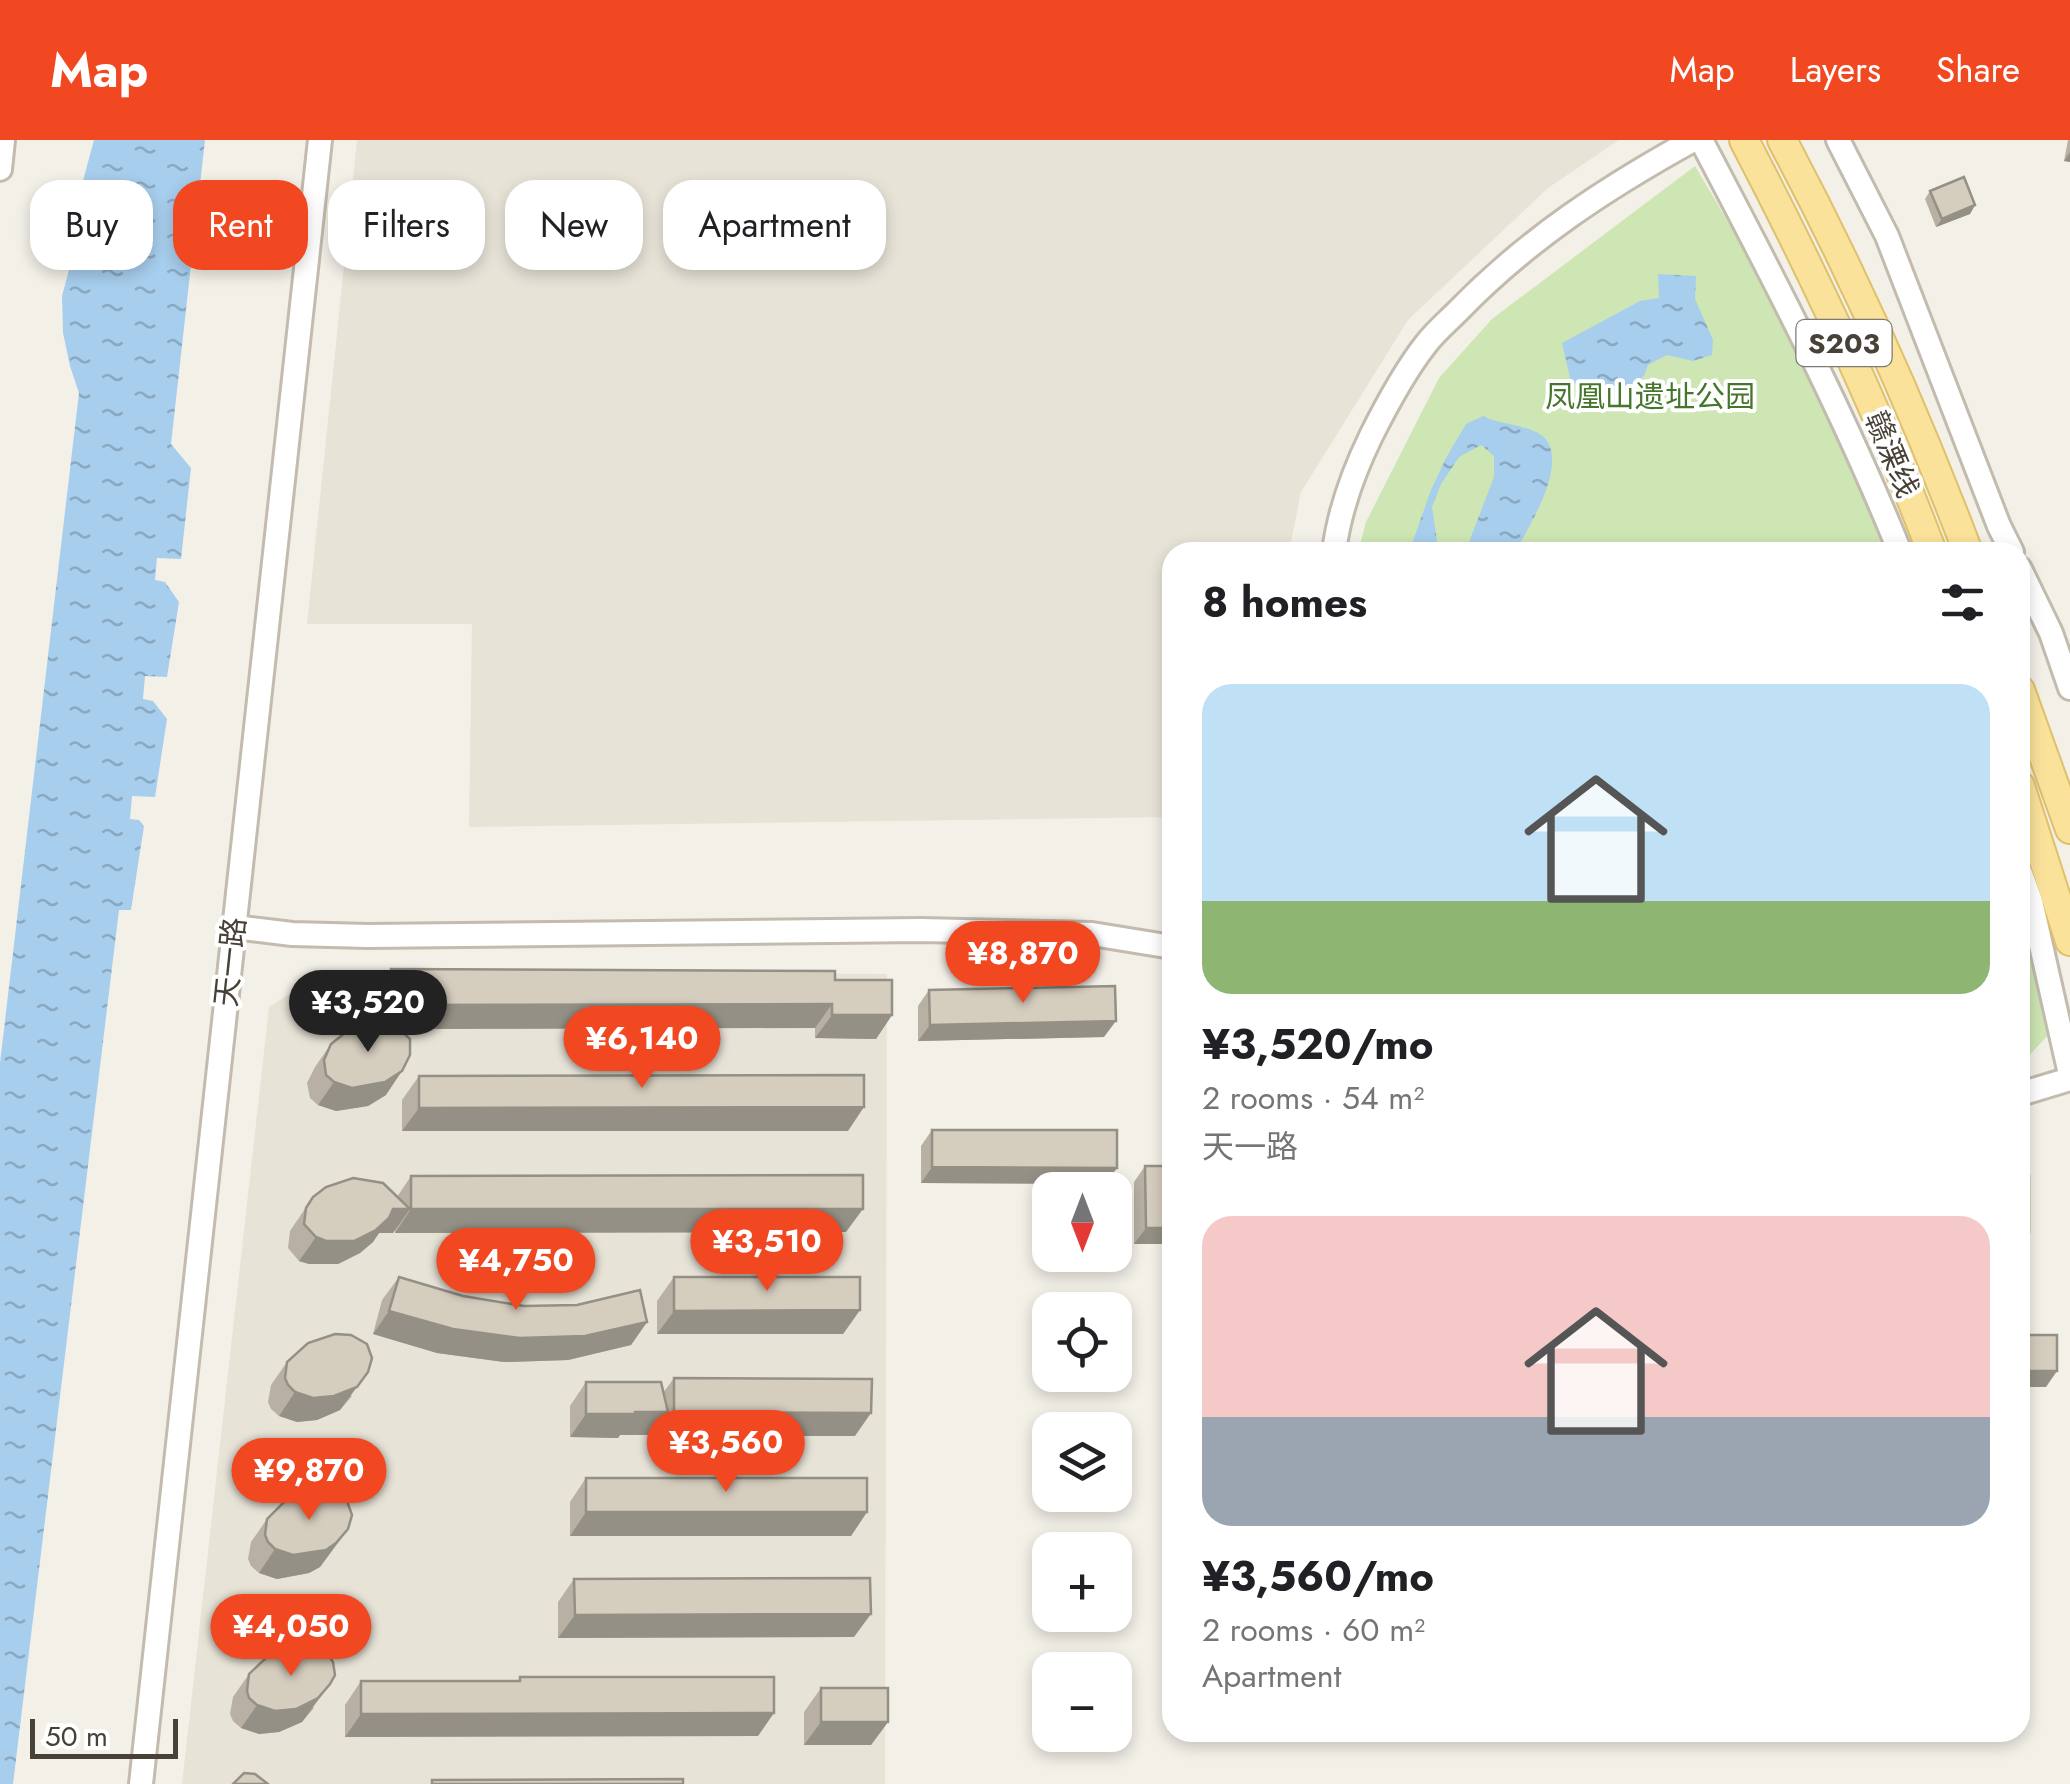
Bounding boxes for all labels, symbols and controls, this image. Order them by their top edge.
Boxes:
text: Map [50,36,148,105]
text: Map [1670,45,1735,95]
text: Layers [1790,45,1881,95]
text: Share [1936,45,2020,95]
chip: Buy [30,180,153,270]
chip: Rent [173,180,308,270]
chip: Filters [328,180,485,270]
chip: New [505,180,643,270]
chip: Apartment [663,180,886,270]
road number: S203 [1796,320,1892,366]
park label: 凤凰山遗址公园 [1545,375,1755,418]
street label: 赣溧线 [1855,404,1929,504]
text: 8 homes [1202,572,1367,633]
icon: filters [1935,575,1990,630]
icon: home [1506,749,1686,929]
street label: 天一路 [204,915,256,1009]
pin: ¥8,870 [942,921,1104,1006]
text: ¥8,870 [967,930,1079,976]
pin: ¥3,520 [287,970,449,1055]
text: ¥3,520 [311,979,425,1025]
pin: ¥6,140 [561,1006,723,1091]
text: ¥3,520/mo [1202,1014,1433,1075]
text: ¥6,140 [586,1015,699,1061]
text: 2 rooms · 54 m² [1202,1075,1424,1121]
text: 天一路 [1202,1124,1298,1170]
north arrow [1032,1172,1132,1272]
map controls [1032,1172,1132,1752]
pin: ¥3,510 [686,1209,848,1294]
text: ¥3,510 [712,1218,822,1264]
pin: ¥4,750 [435,1228,597,1313]
text: ¥4,750 [458,1237,574,1283]
icon: home [1506,1281,1686,1461]
button: locate [1032,1292,1132,1392]
pin: ¥3,560 [645,1410,807,1495]
button: layers [1032,1412,1132,1512]
text: ¥3,560 [669,1419,783,1465]
pin: ¥9,870 [228,1438,390,1523]
text: ¥9,870 [253,1447,365,1493]
button: + [1032,1532,1132,1632]
text: ¥3,560/mo [1202,1546,1434,1607]
pin: ¥4,050 [210,1594,372,1679]
text: ¥4,050 [232,1603,350,1649]
text: 2 rooms · 60 m² [1202,1607,1425,1653]
button: − [1032,1652,1132,1752]
text: Apartment [1202,1653,1341,1699]
scale bar [30,1714,178,1758]
text: 50 m [45,1716,108,1757]

